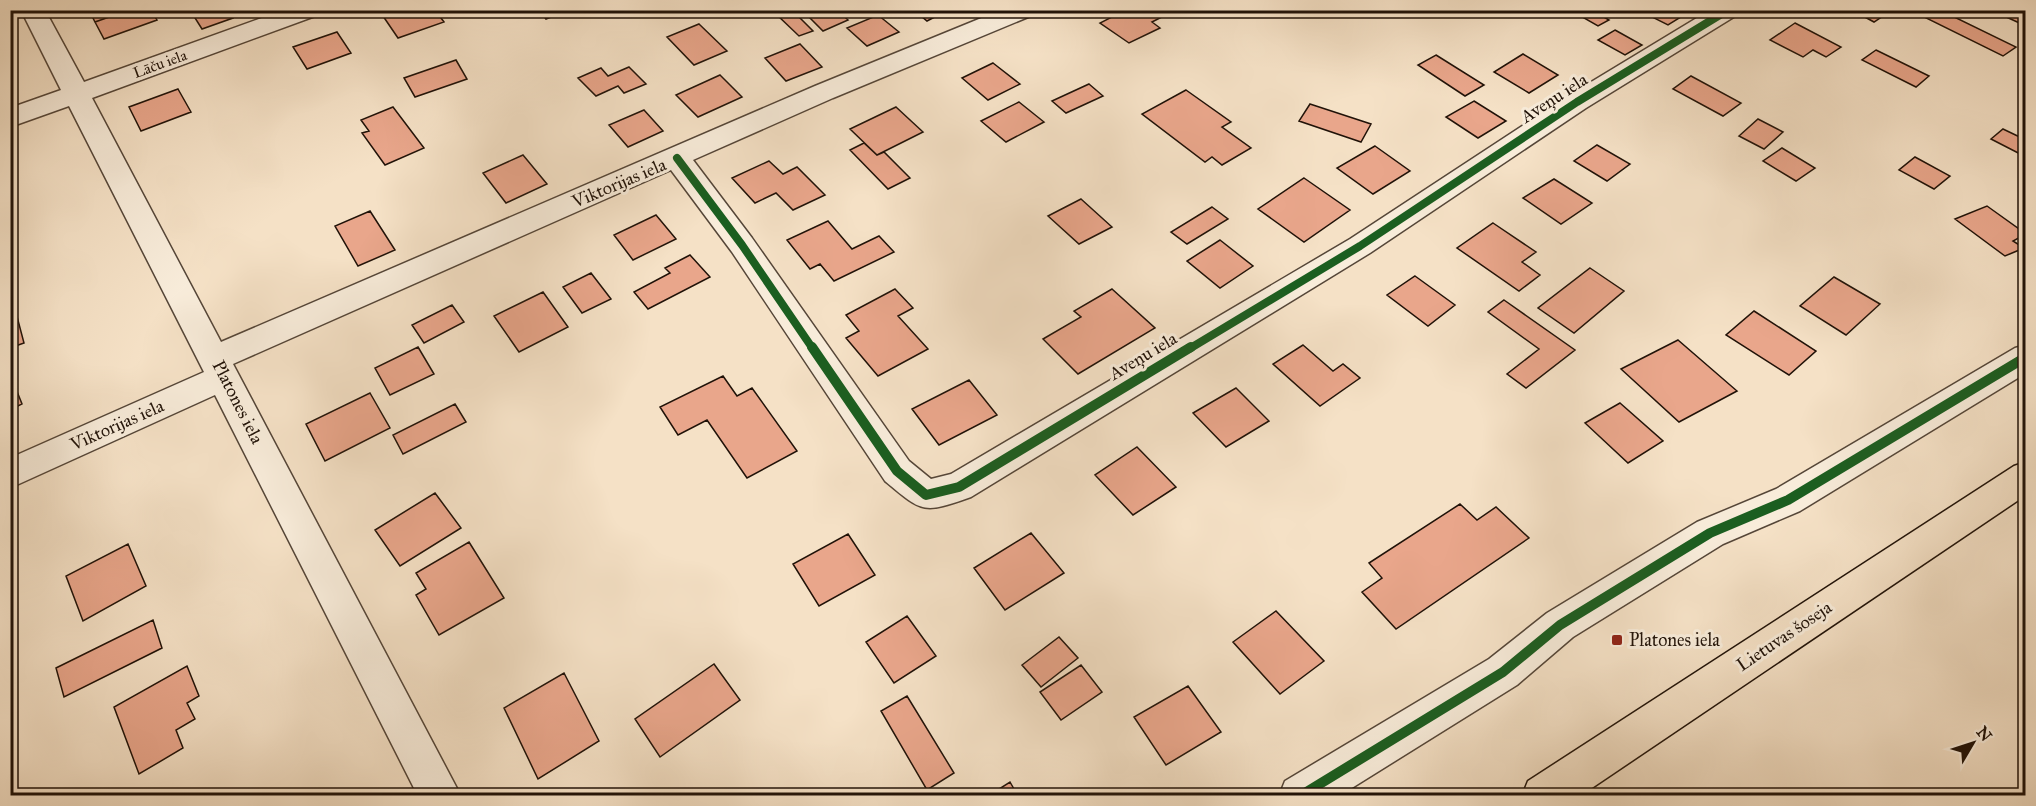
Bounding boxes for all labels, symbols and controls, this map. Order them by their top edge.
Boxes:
street label: Lāču iela [131,46,190,82]
street label: Aveņu iela [1516,68,1592,128]
street label: Viktorijas iela [568,153,670,213]
street label: Aveņu iela [1104,327,1181,385]
street label: Platones iela [208,357,269,448]
street label: Viktorijas iela [66,394,168,456]
street label: Lietuvas šoseja [1732,596,1836,676]
place label: Platones iela [1629,629,1720,651]
marker: Platones iela [1610,633,1624,647]
north arrow [1943,713,2003,773]
text: N [1973,723,1996,745]

